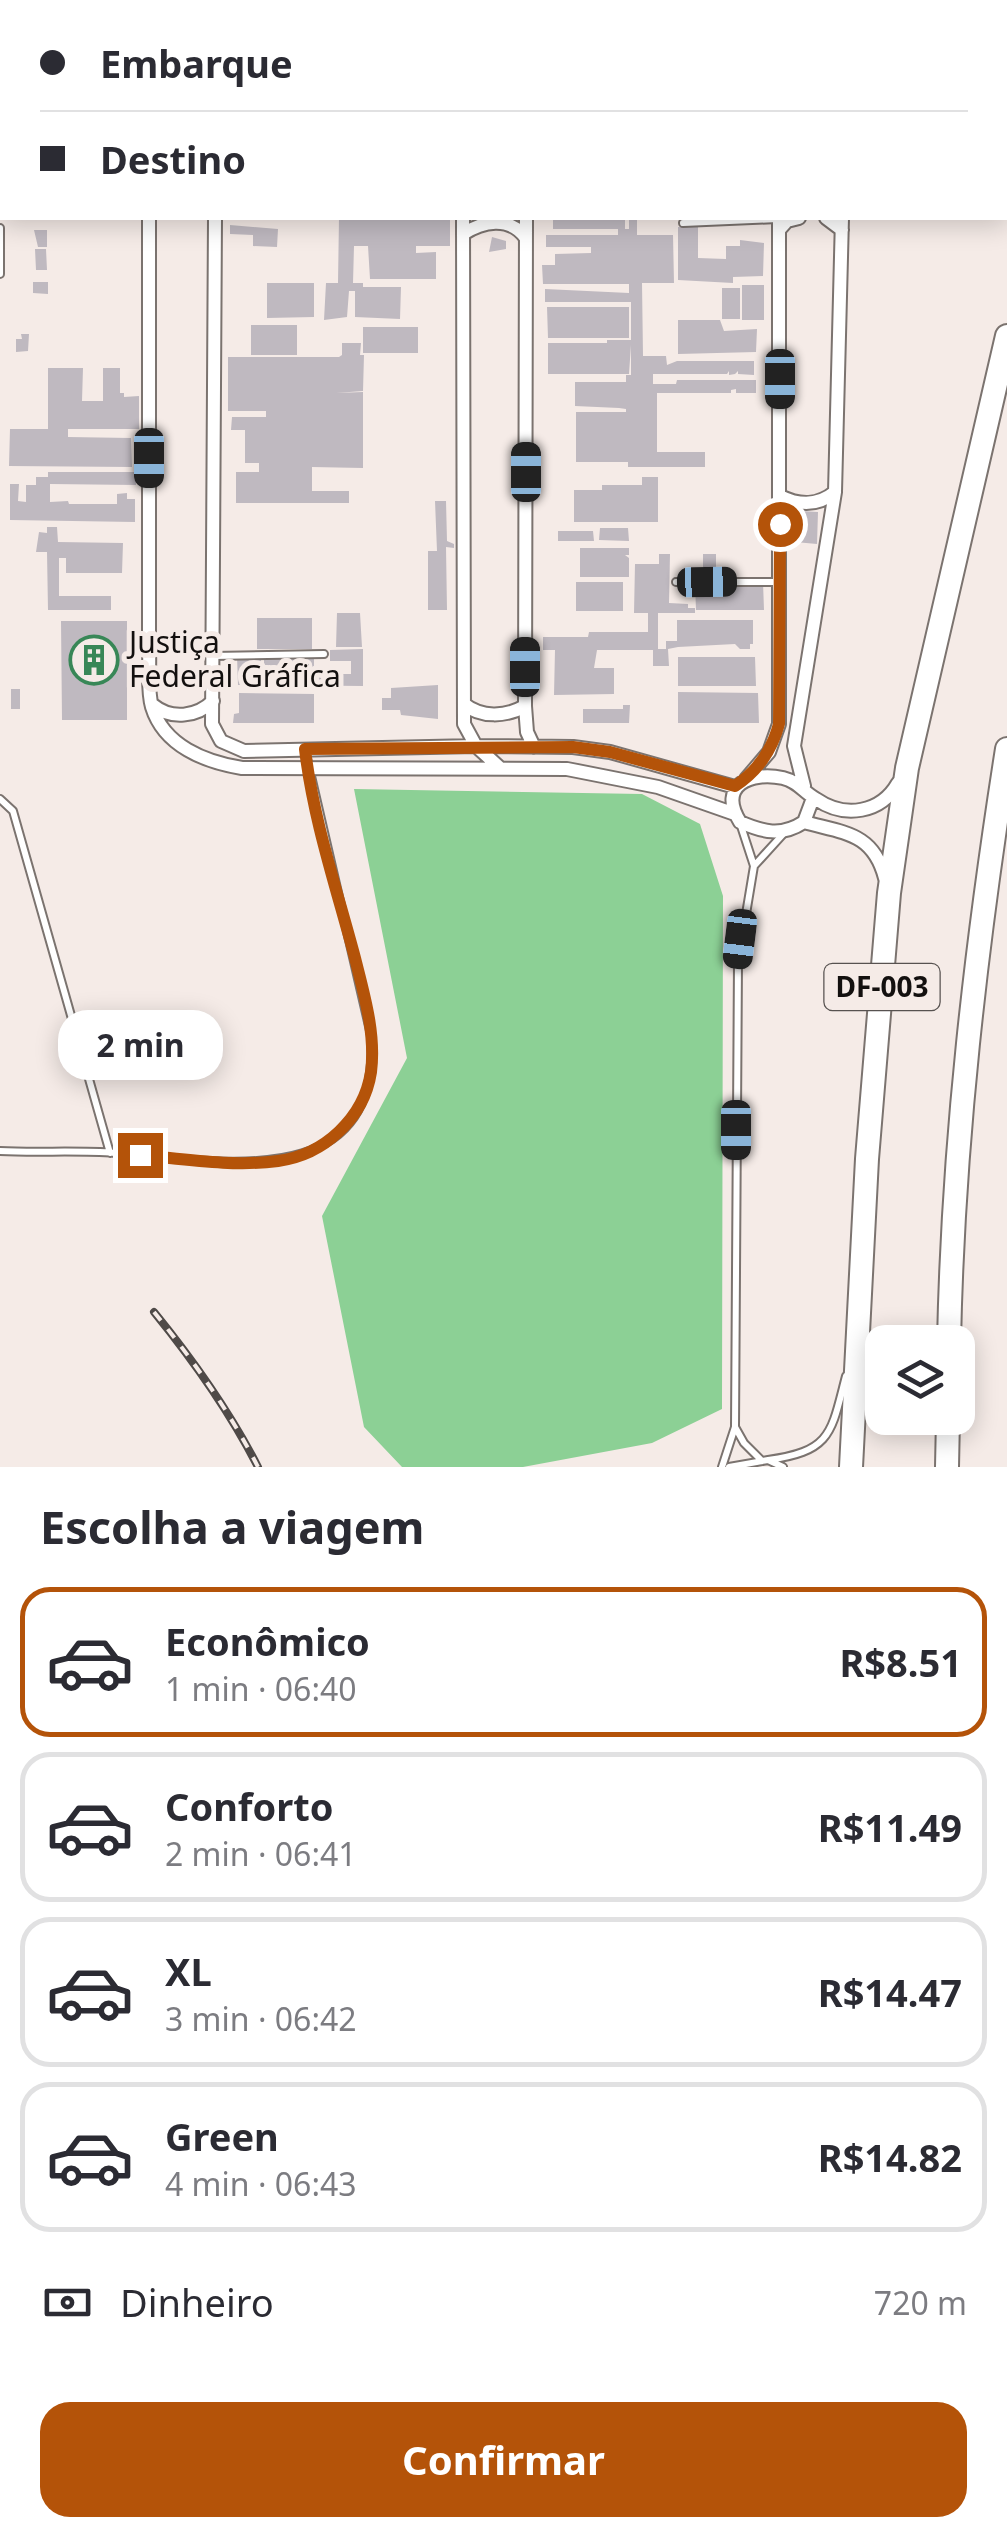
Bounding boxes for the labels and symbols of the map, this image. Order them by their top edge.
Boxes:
car [765,349,795,409]
car [134,428,164,488]
car [511,442,541,502]
route start [758,502,803,547]
car [677,566,737,598]
place label: Justiça Federal Gráfica [126,621,341,696]
building icon: Justiça Federal Gráfica [68,634,120,686]
car [510,637,540,697]
car [721,907,759,971]
road number: DF-003 [824,964,940,1010]
callout: 2 min [58,1010,222,1080]
car [721,1100,751,1160]
route end [118,1133,163,1178]

